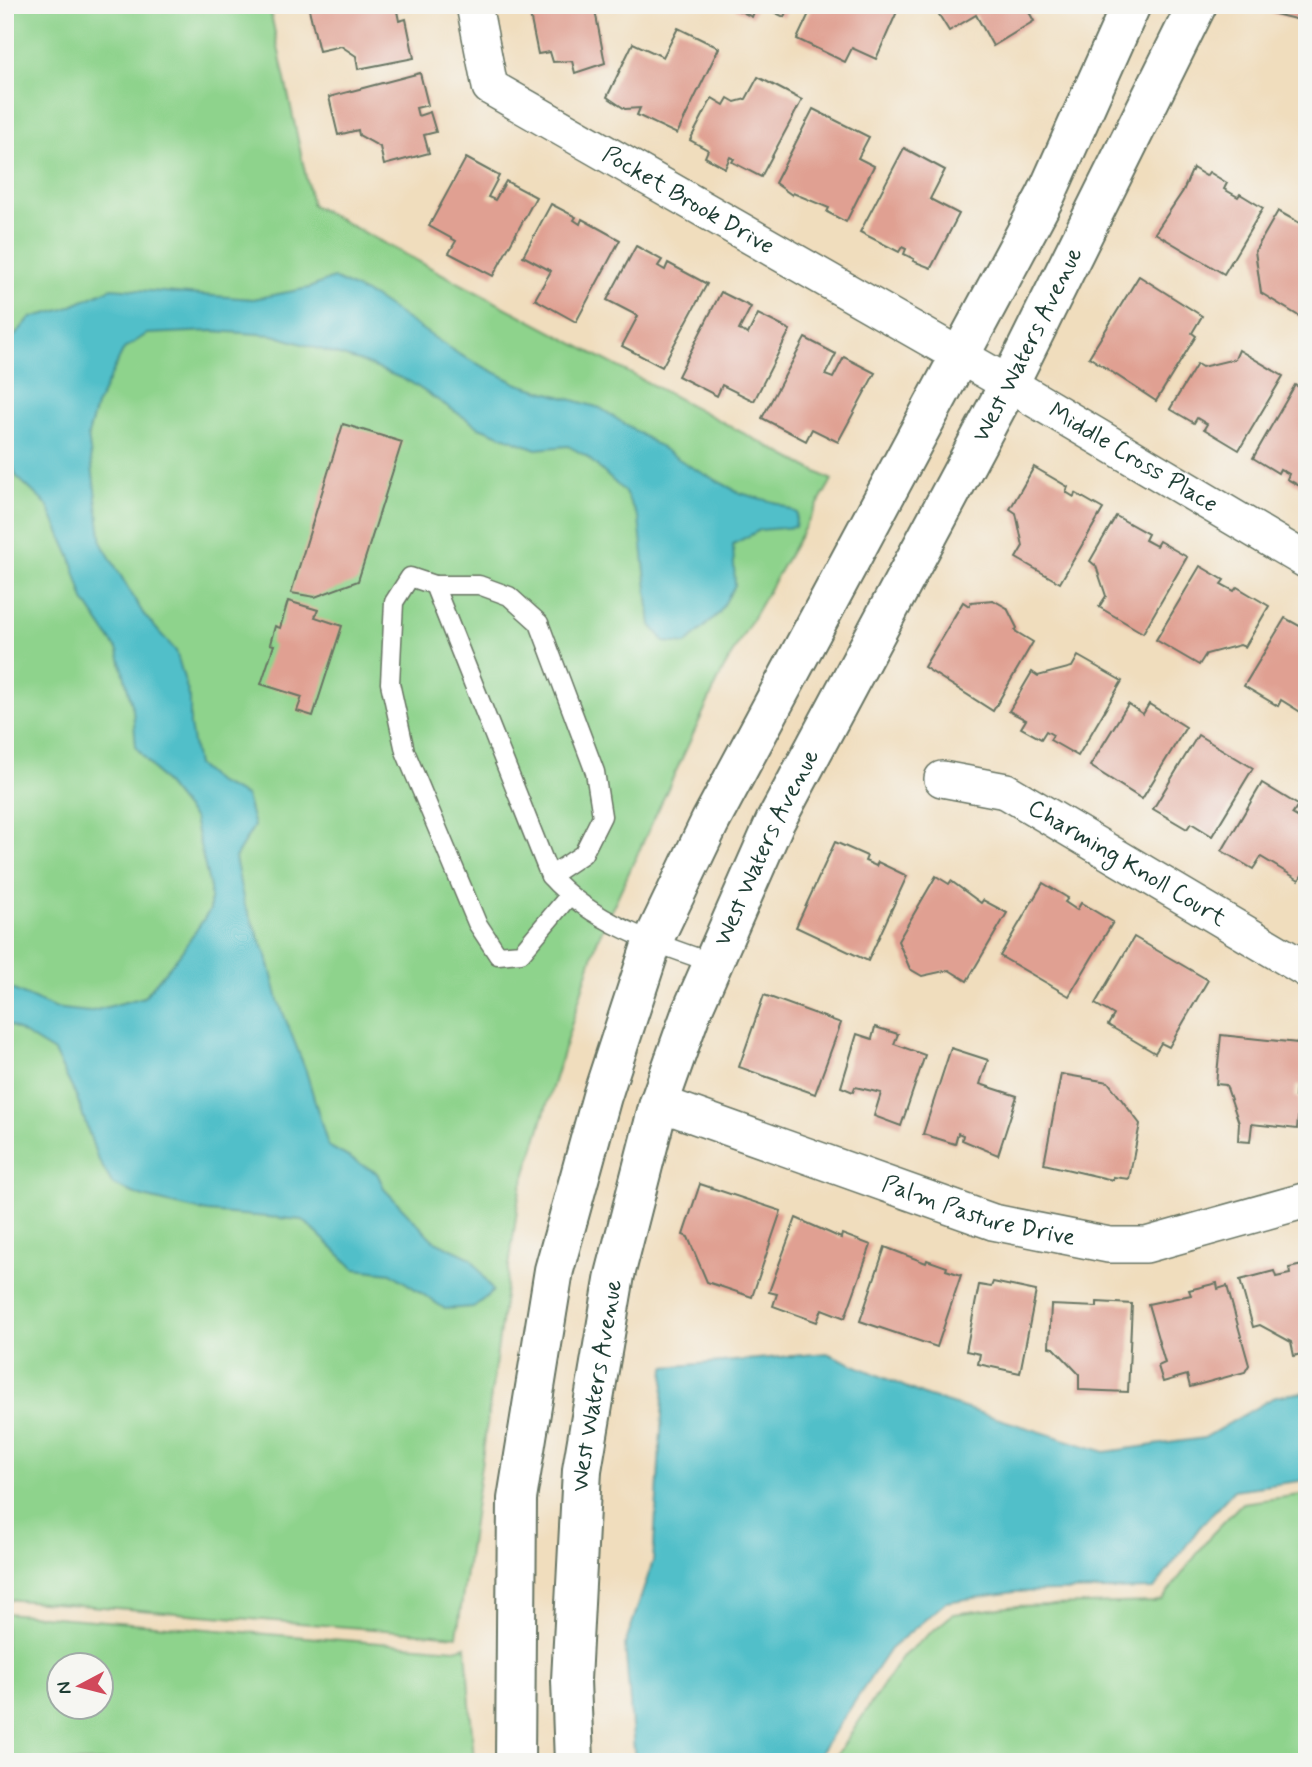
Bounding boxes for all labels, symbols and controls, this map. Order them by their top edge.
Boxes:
street label: Pocket Brook Drive [597,139,780,262]
street label: West Waters Avenue [965,242,1090,447]
street label: Middle Cross Place [1043,395,1224,520]
street label: West Waters Avenue [707,744,827,951]
street label: Charming Knoll Court [1022,792,1232,934]
street label: Palm Pasture Drive [878,1168,1078,1254]
street label: West Waters Avenue [565,1277,629,1492]
north arrow [46,1652,116,1722]
text: N [51,1680,78,1696]

